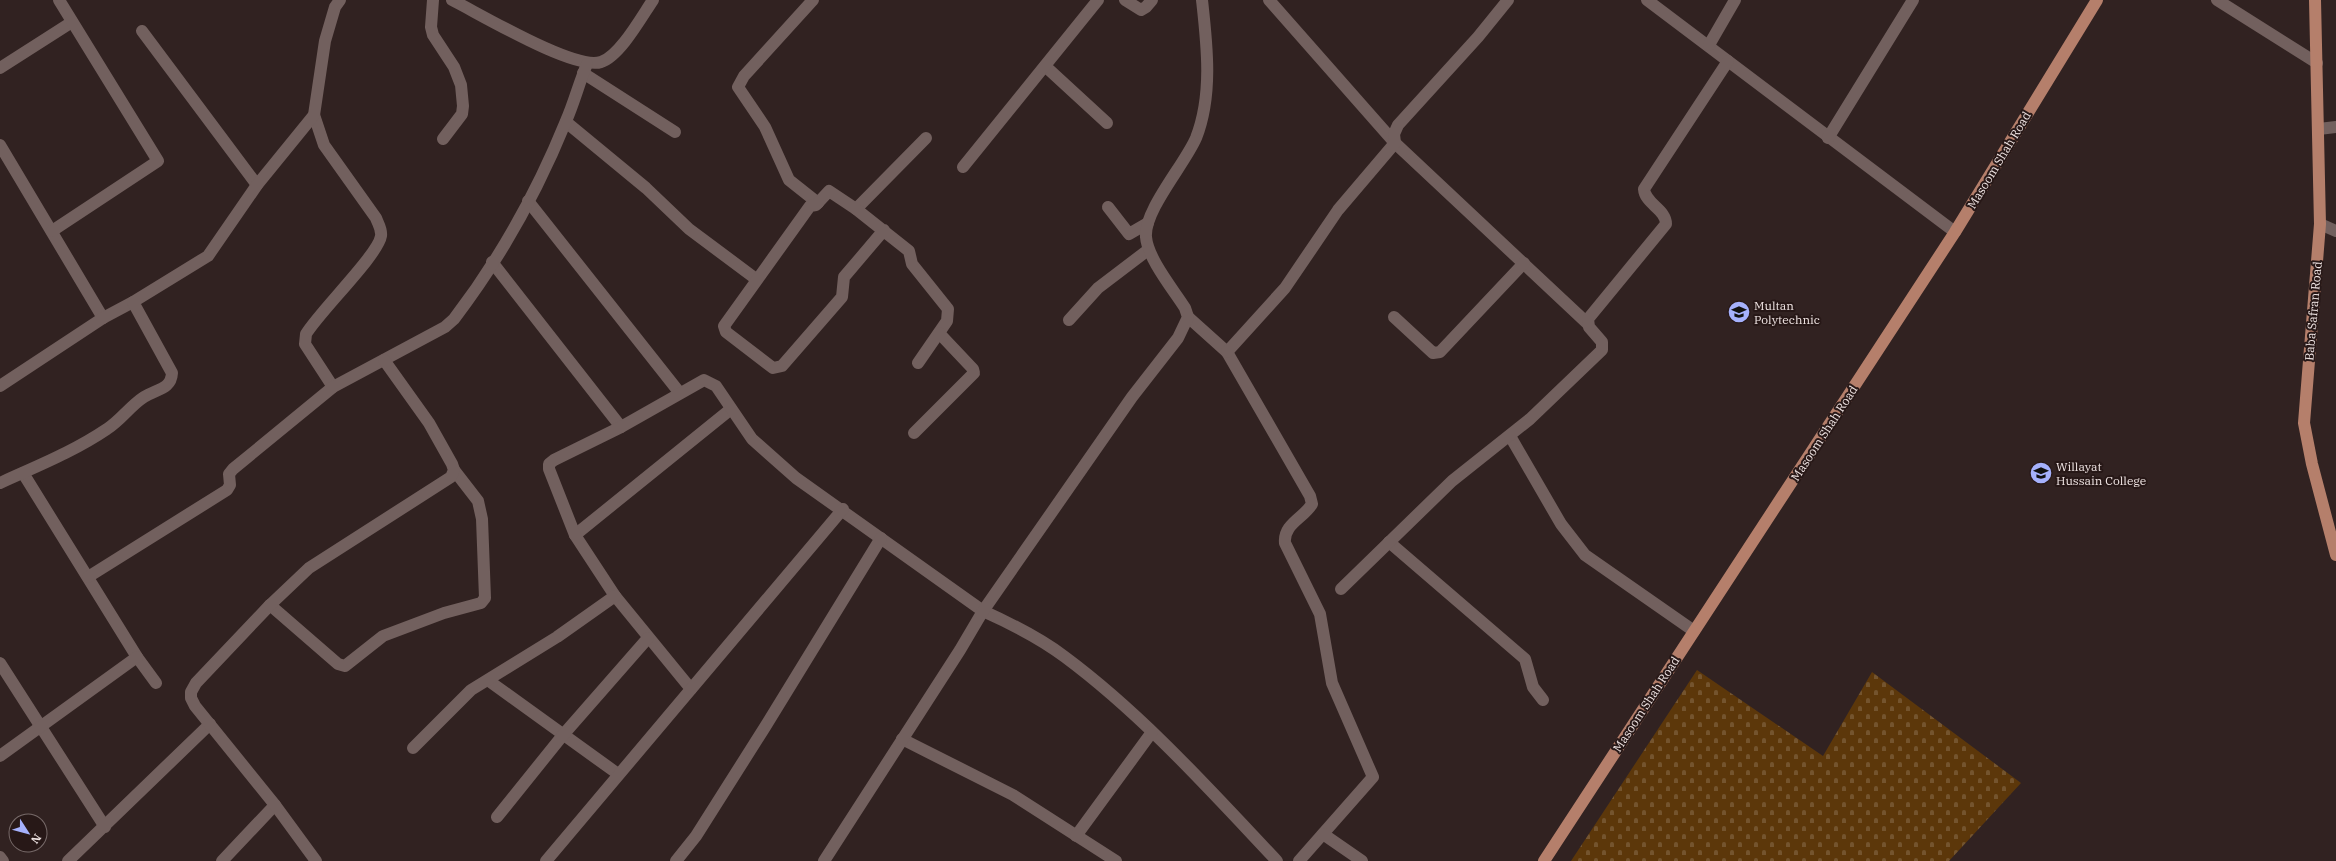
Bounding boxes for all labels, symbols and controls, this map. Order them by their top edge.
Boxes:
street label: Masoom Shah Road [1964,109,2034,211]
street label: Baba Safran Road [2301,261,2325,361]
place label: Multan Polytechnic [1754,298,1820,327]
school or university icon: Multan Polytechnic [1726,299,1752,325]
street label: Masoom Shah Road [1788,382,1860,484]
place label: Willayat Hussain College [2056,459,2146,488]
school or university icon: Willayat Hussain College [2028,460,2054,486]
street label: Masoom Shah Road [1610,653,1682,755]
north arrow [8,813,48,853]
text: N [28,831,44,847]

